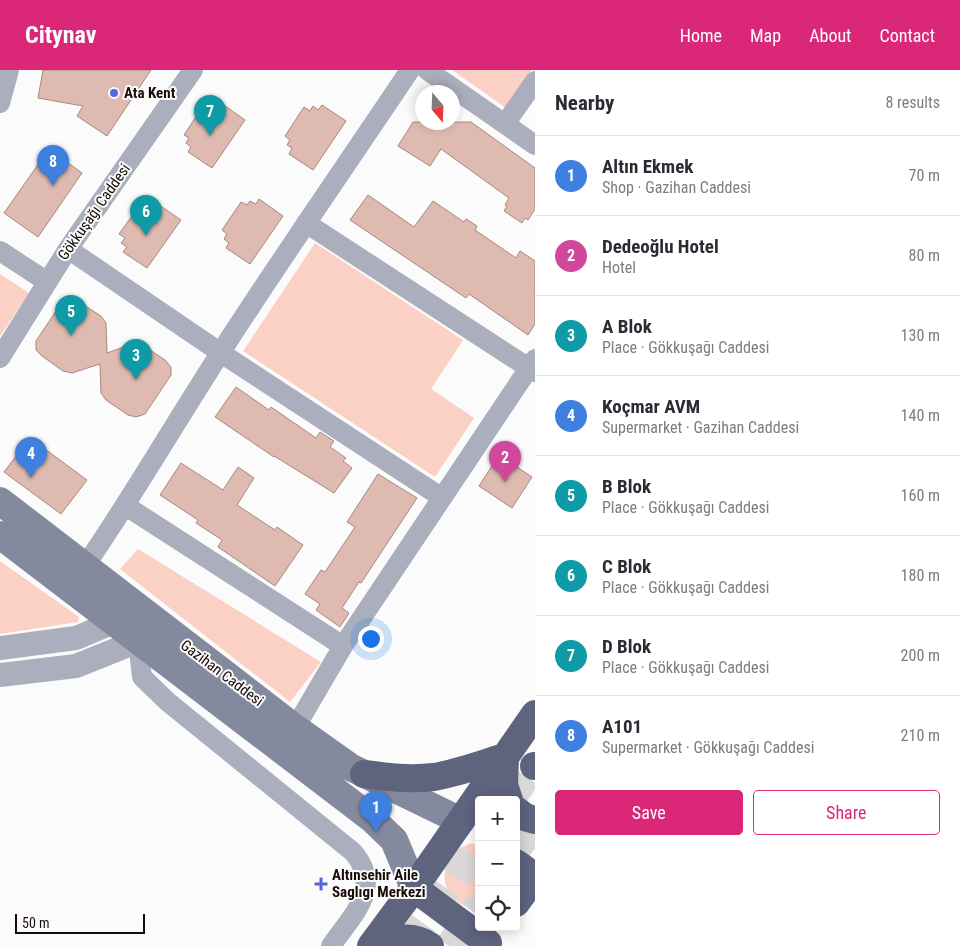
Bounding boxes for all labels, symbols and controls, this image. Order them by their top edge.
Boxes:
text: Citynav [25,21,96,49]
text: Home [680,25,722,46]
text: Map [750,25,781,46]
text: About [809,25,851,46]
text: Contact [879,25,935,46]
place label: Ata Kent [124,84,176,102]
north arrow [415,85,460,130]
marker: Ata Kent [108,87,120,99]
text: Nearby [555,91,614,115]
text: 8 results [885,93,940,112]
pin: 7 [194,95,226,136]
pin: 8 [37,145,69,186]
text: Altın Ekmek [602,155,693,178]
street label: Gökkuşağı Caddesi [54,160,134,264]
text: 1 [567,166,575,185]
text: 70 m [908,166,940,185]
text: Shop · Gazihan Caddesi [602,178,751,197]
pin: 6 [130,195,162,236]
text: Dedeoğlu Hotel [602,235,719,258]
text: 2 [567,246,575,265]
text: 80 m [908,246,940,265]
text: Hotel [602,258,636,277]
pin: 5 [55,295,87,336]
text: A Blok [602,315,652,338]
text: 3 [567,326,575,345]
text: 130 m [901,326,940,345]
text: Place · Gökkuşağı Caddesi [602,338,769,357]
pin: 3 [120,339,152,380]
text: Koçmar AVM [602,395,700,418]
text: 4 [567,406,575,425]
text: 140 m [901,406,940,425]
text: Supermarket · Gazihan Caddesi [602,418,799,437]
pin: 4 [15,437,47,478]
pin: 2 [489,441,521,482]
text: B Blok [602,475,651,498]
text: 5 [567,486,575,505]
text: 160 m [901,486,940,505]
text: Place · Gökkuşağı Caddesi [602,498,769,517]
text: C Blok [602,555,651,578]
text: 6 [567,566,575,585]
text: 180 m [901,566,940,585]
text: Place · Gökkuşağı Caddesi [602,578,769,597]
your location [358,626,384,652]
text: D Blok [602,635,651,658]
street label: Gazihan Caddesi [177,636,267,710]
text: 7 [567,646,575,665]
text: 200 m [901,646,940,665]
text: Place · Gökkuşağı Caddesi [602,658,769,677]
text: A101 [602,715,642,738]
text: 8 [567,726,575,745]
text: 210 m [901,726,940,745]
text: Supermarket · Gökkuşağı Caddesi [602,738,814,757]
button: Save [555,790,743,835]
button: Share [753,790,940,835]
pin: 1 [360,791,392,832]
map controls [475,796,520,931]
button: + [475,796,520,841]
button: − [475,841,520,886]
place label: Altınsehir Aile Saglıgı Merkezi [332,866,426,901]
marker: Altınsehir Aile Saglıgı Merkezi [314,877,328,891]
button: locate [475,886,520,931]
scale bar [15,911,145,934]
text: 50 m [22,915,50,931]

